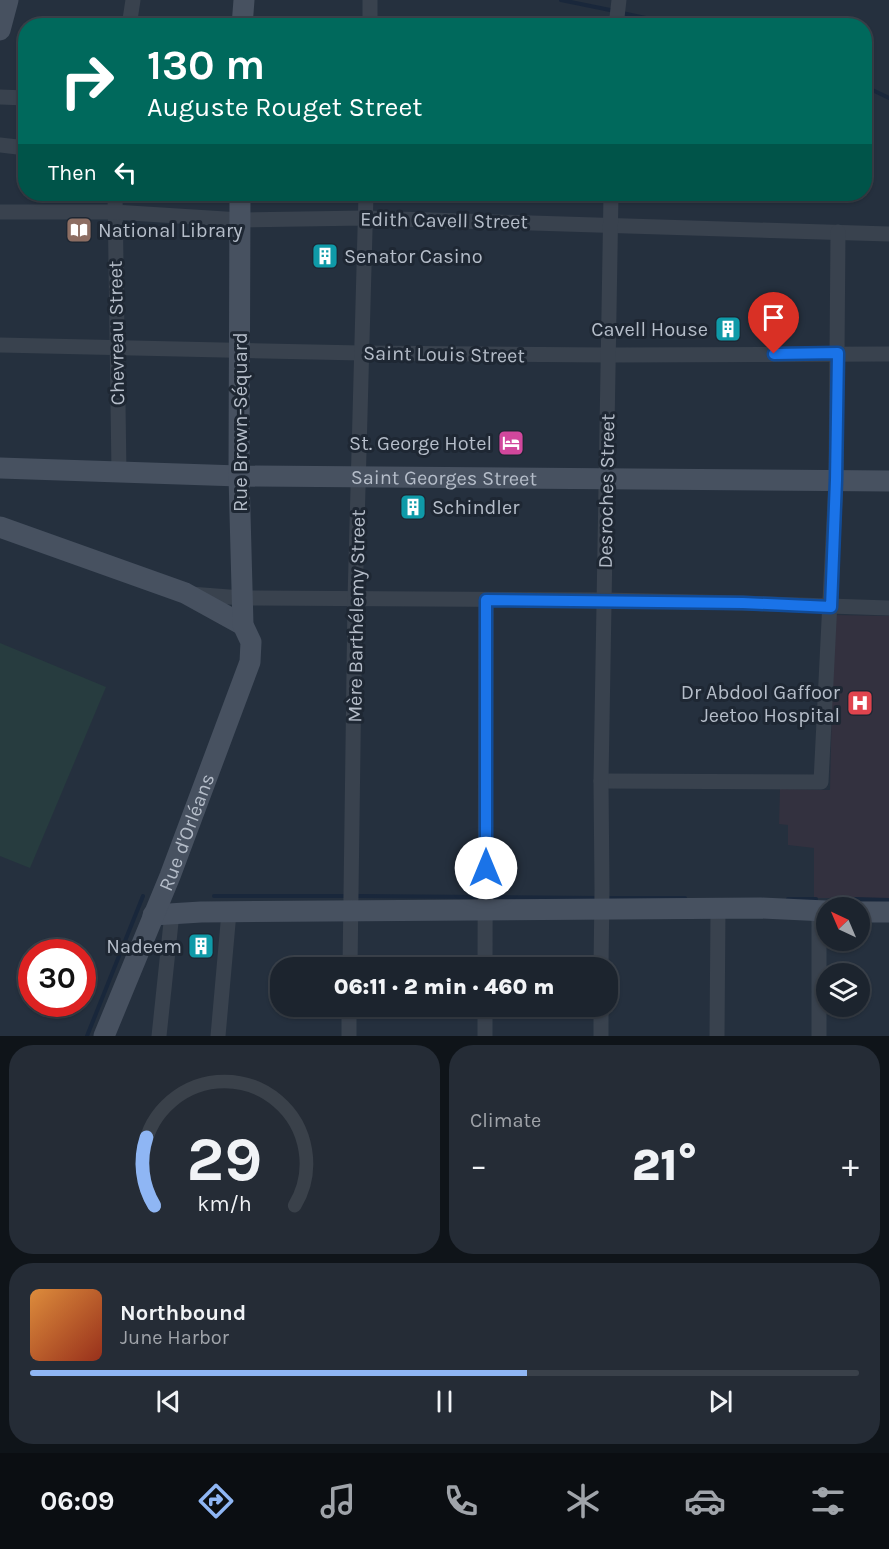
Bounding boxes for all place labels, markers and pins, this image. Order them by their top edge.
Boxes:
library icon: National Library [64,215,94,245]
place label: National Library [98,219,242,242]
building icon: Senator Casino [310,241,340,271]
place label: Senator Casino [344,245,483,268]
pin [748,292,799,354]
building icon: Cavell House [713,314,743,344]
place label: Cavell House [591,318,708,341]
hotel icon: St. George Hotel [496,428,526,458]
place label: St. George Hotel [349,432,492,455]
building icon: Schindler [398,492,428,522]
place label: Schindler [432,496,520,519]
place label: Dr Abdool Gaffoor Jeetoo Hospital [681,681,841,727]
hospital icon: Dr Abdool Gaffoor Jeetoo Hospital [845,688,875,718]
building icon: Nadeem [186,931,216,961]
place label: Nadeem [106,935,182,958]

